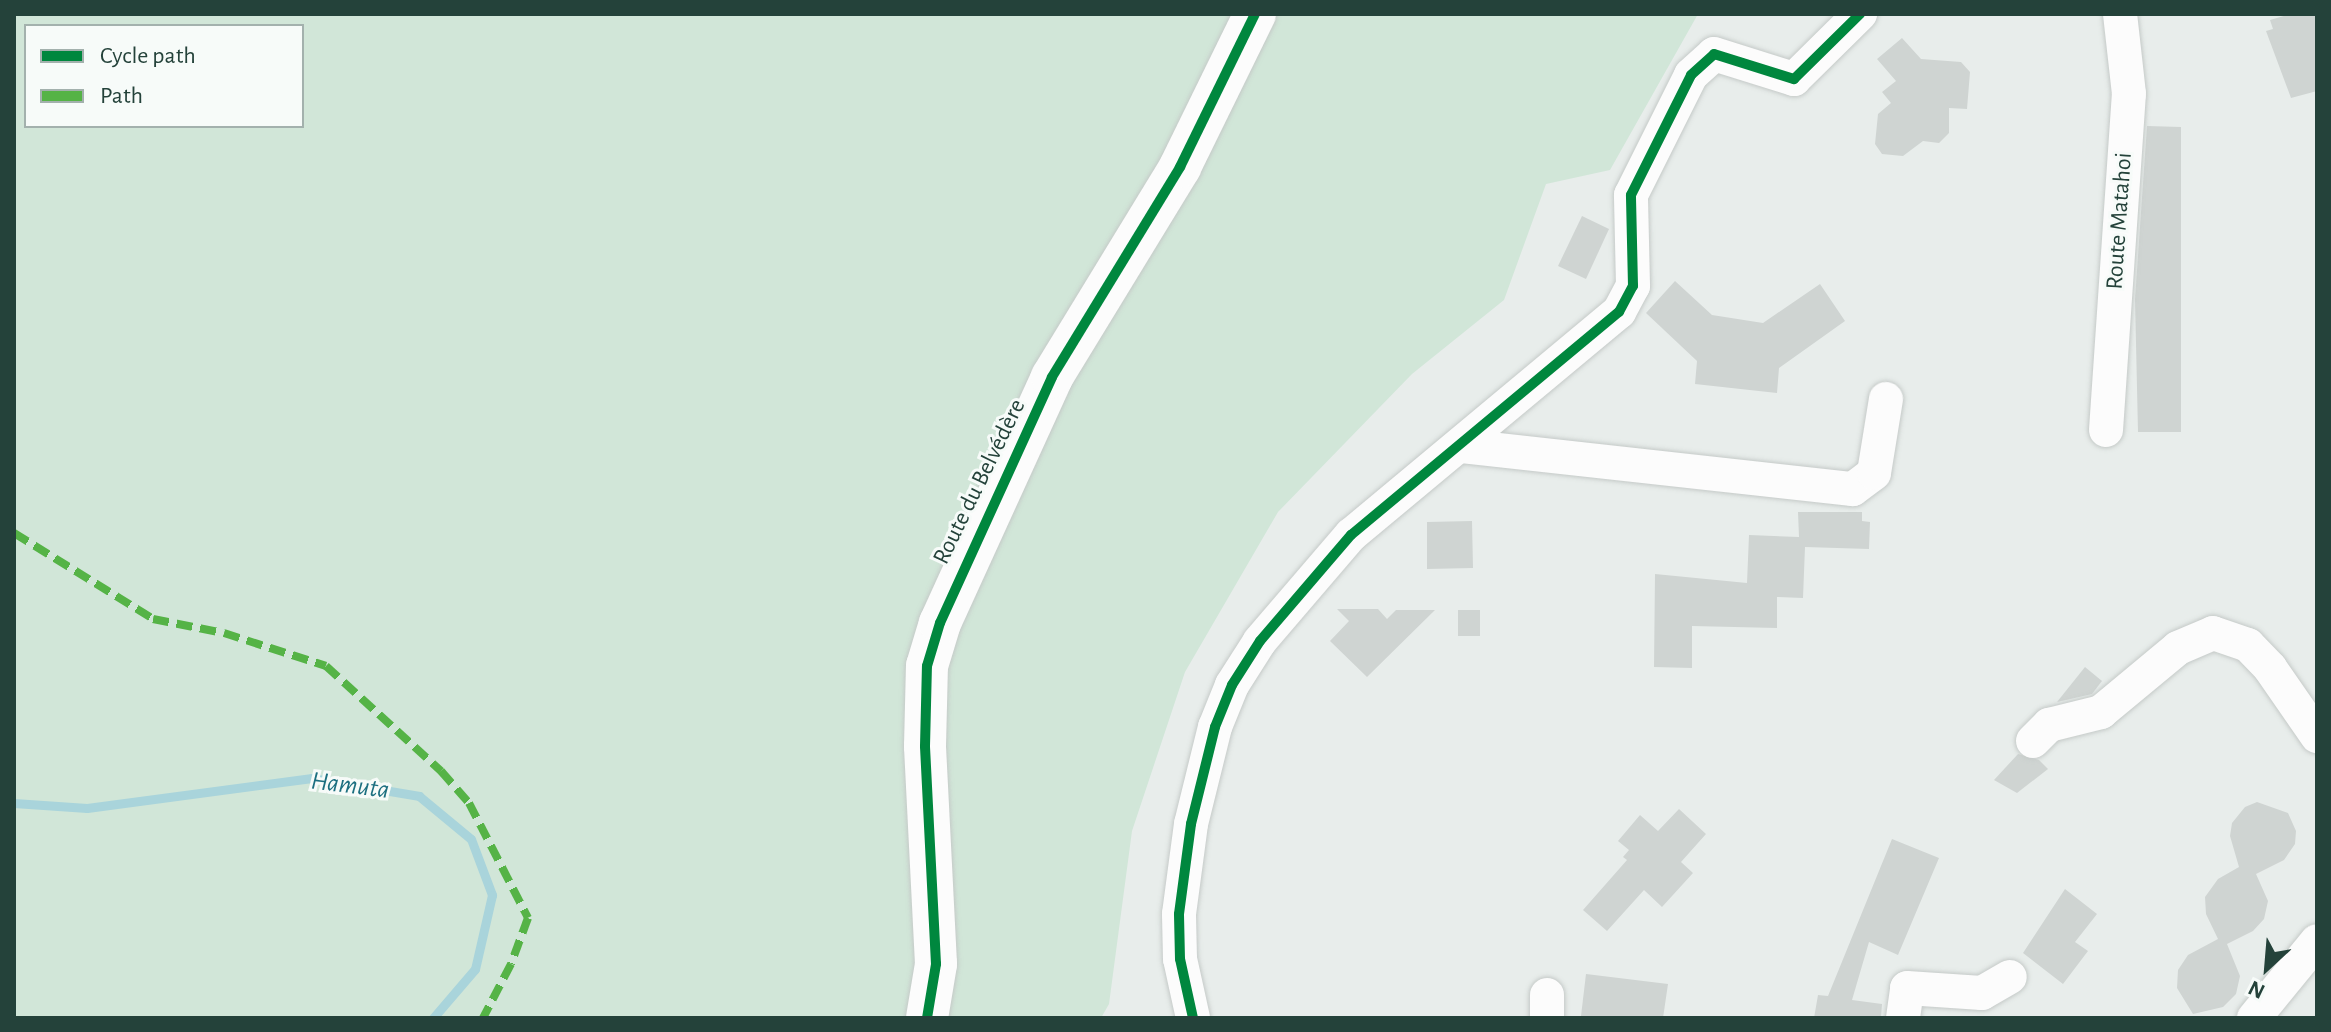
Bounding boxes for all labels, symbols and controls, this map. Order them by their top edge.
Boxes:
legend [24,24,304,128]
text: Cycle path [100,44,196,68]
text: Path [100,84,143,108]
street label: Route Matahoi [2101,151,2139,291]
street label: Route du Belvédère [928,395,1032,569]
water label: Hamuta [309,766,391,806]
north arrow [2227,928,2307,1008]
text: N [2245,976,2268,1003]

